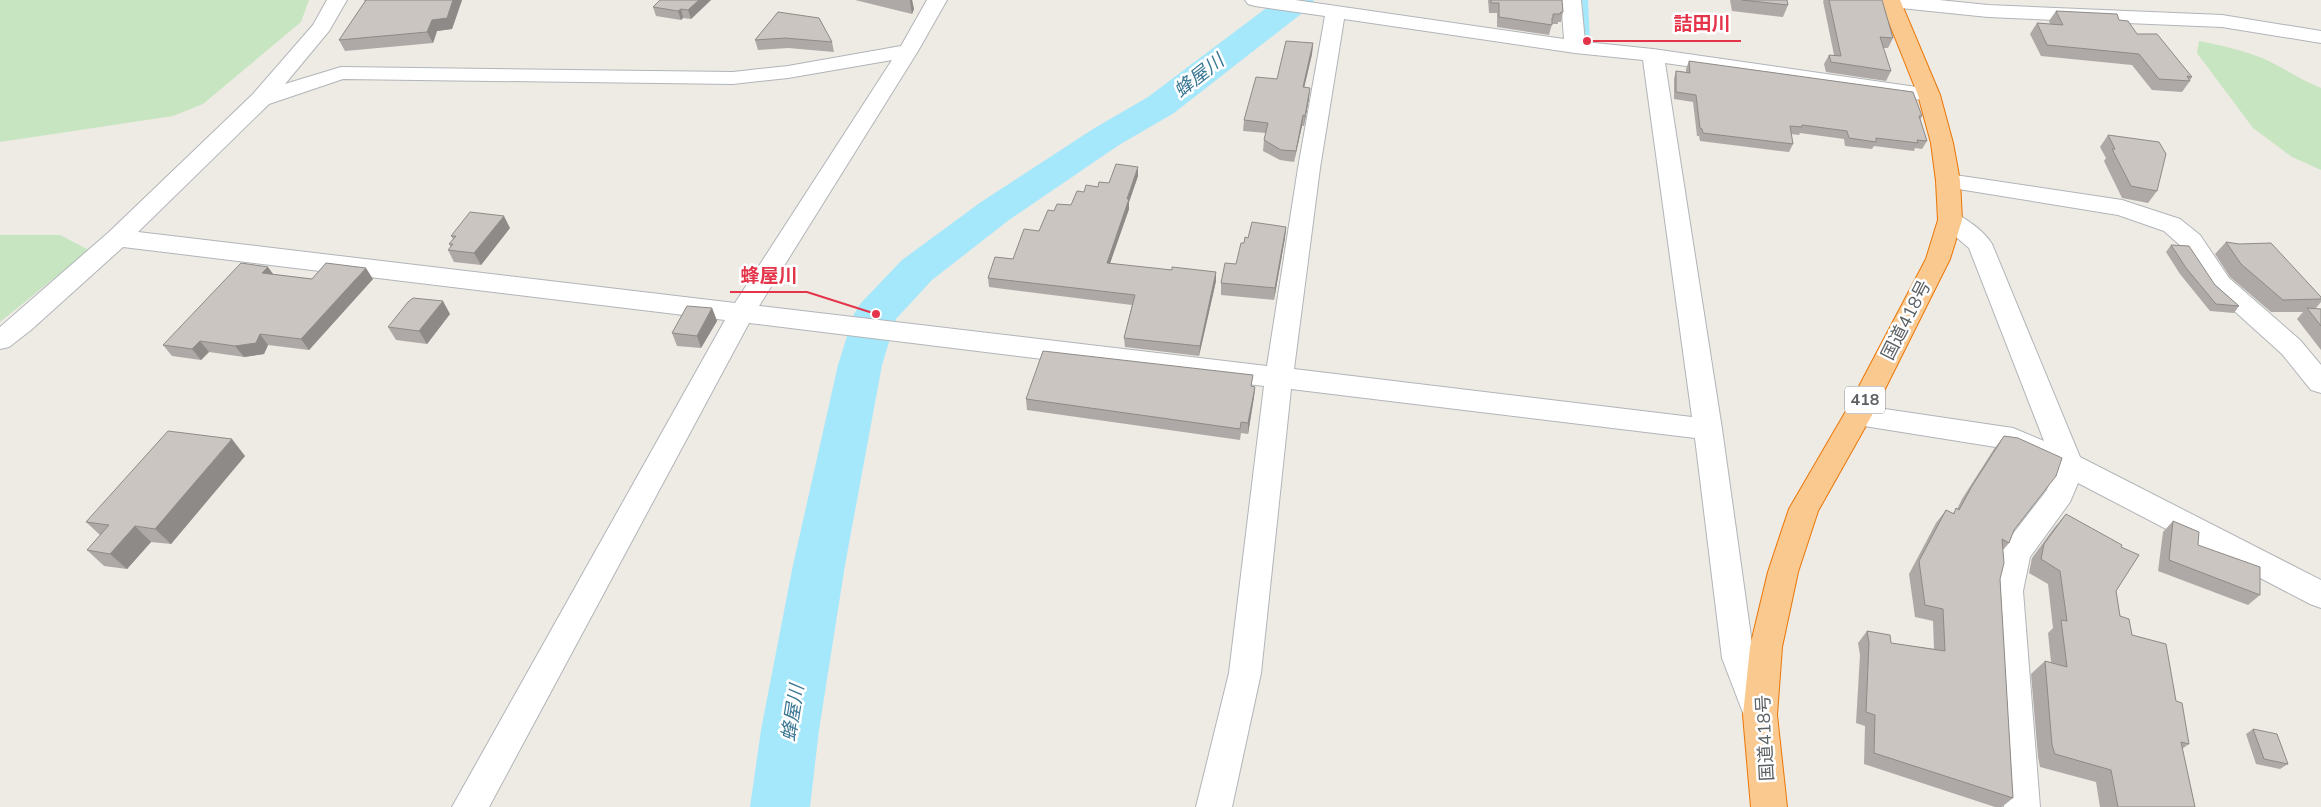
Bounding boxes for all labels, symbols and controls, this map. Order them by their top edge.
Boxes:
callout: 詰田川 [1664,7,1741,41]
text: 詰田川 [1673,11,1731,37]
water label: 蜂屋川 [1169,47,1231,104]
callout: 蜂屋川 [730,258,807,292]
text: 蜂屋川 [740,263,798,289]
street label: 国道418号 [1876,276,1936,364]
road number: 418 [1845,386,1885,414]
water label: 蜂屋川 [776,681,811,743]
street label: 国道418号 [1751,694,1779,782]

